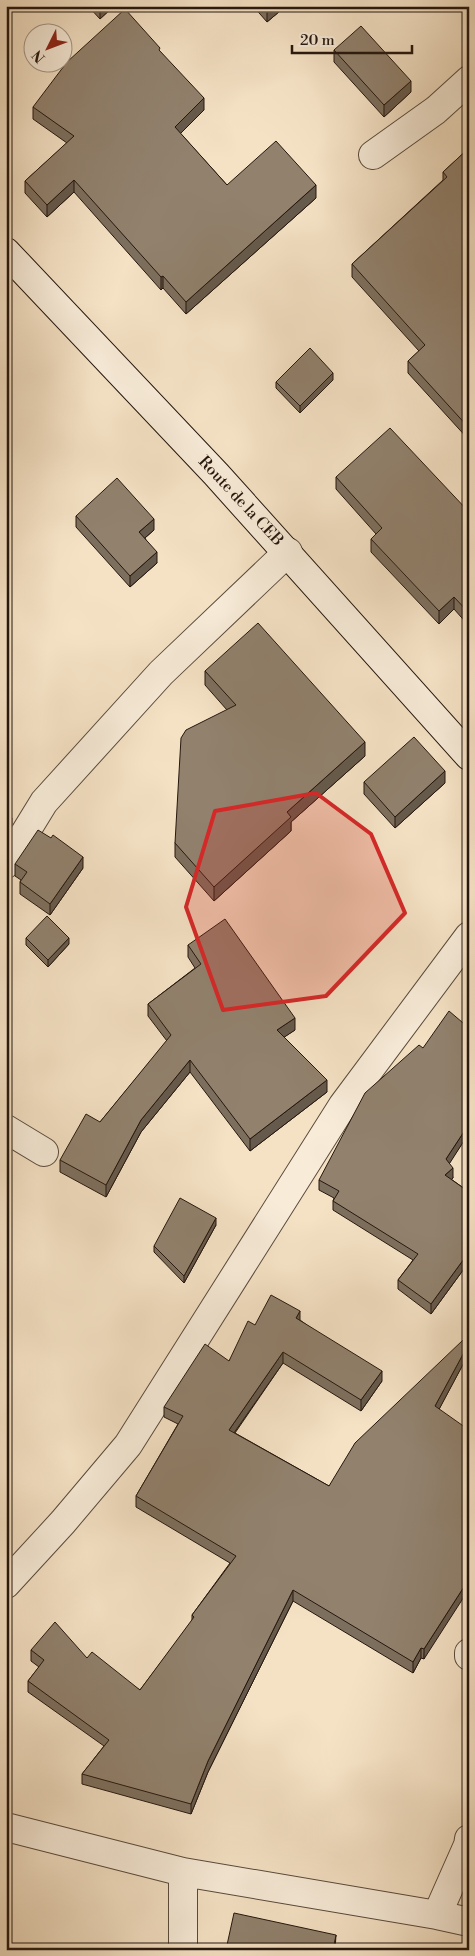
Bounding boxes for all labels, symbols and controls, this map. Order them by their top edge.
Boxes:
north arrow [22,22,72,72]
scale bar [292,22,412,54]
text: 20 m [300,31,335,50]
text: N [29,46,49,66]
street label: Route de la CEB [194,452,288,550]

